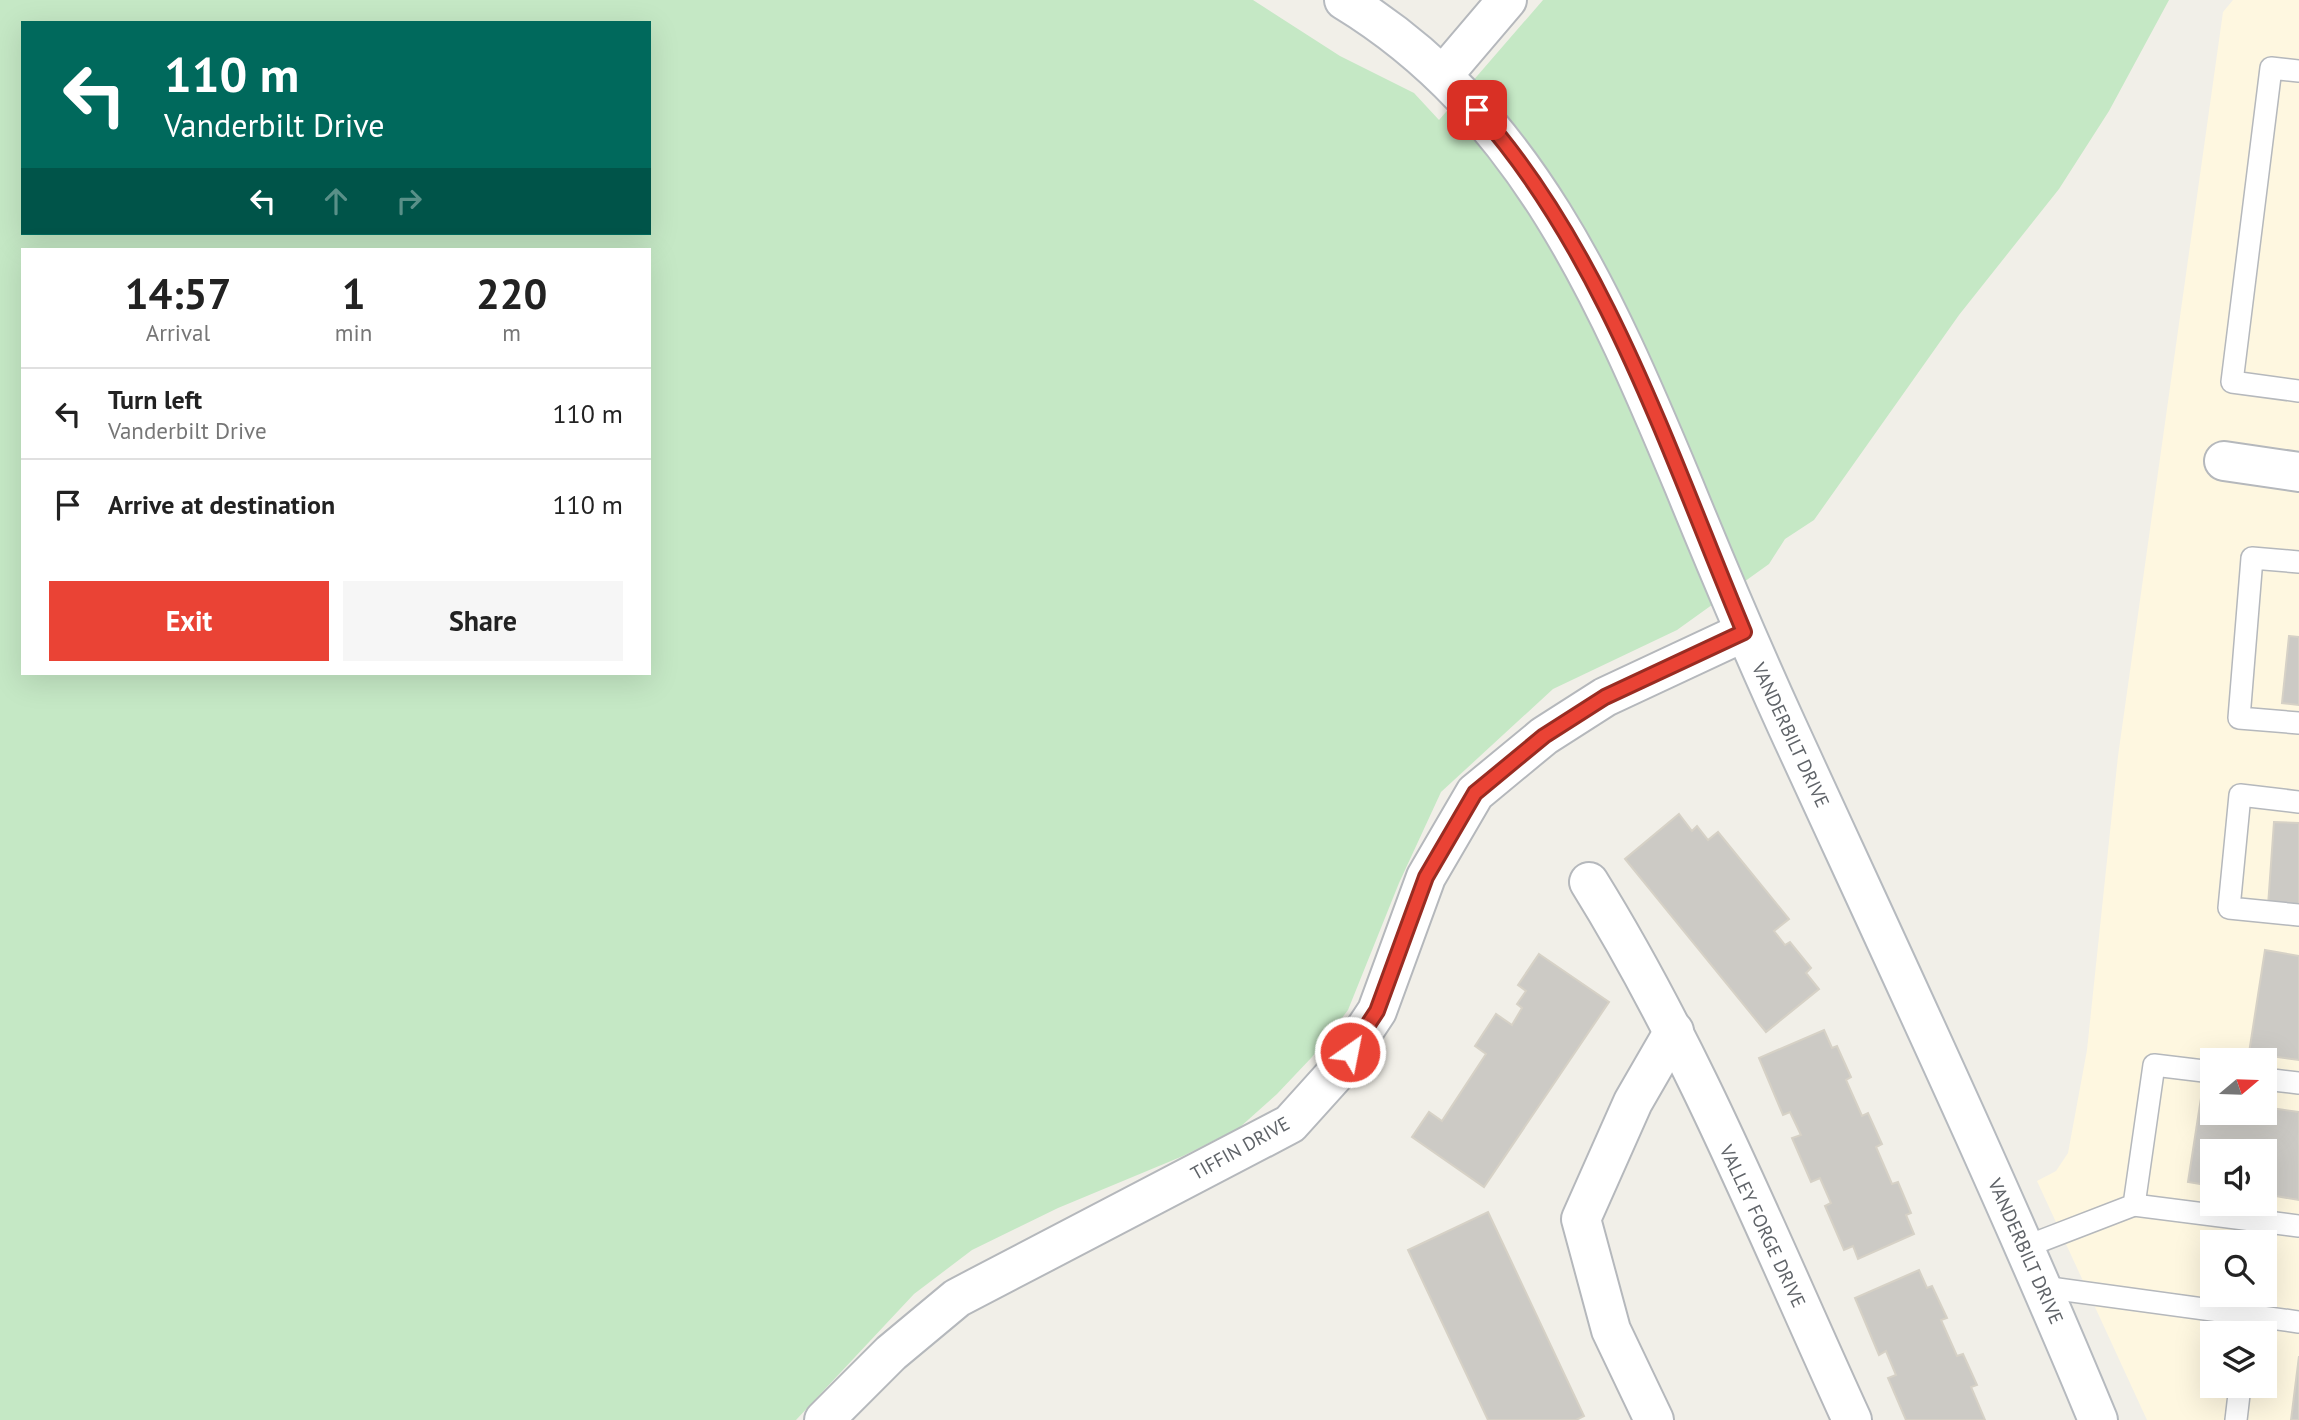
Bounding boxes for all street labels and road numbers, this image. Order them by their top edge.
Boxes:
street label: VANDERBILT DRIVE [1747,658,1835,811]
street label: TIFFIN DRIVE [1186,1111,1294,1185]
street label: VALLEY FORGE DRIVE [1714,1140,1811,1311]
street label: VANDERBILT DRIVE [1983,1173,2069,1328]

